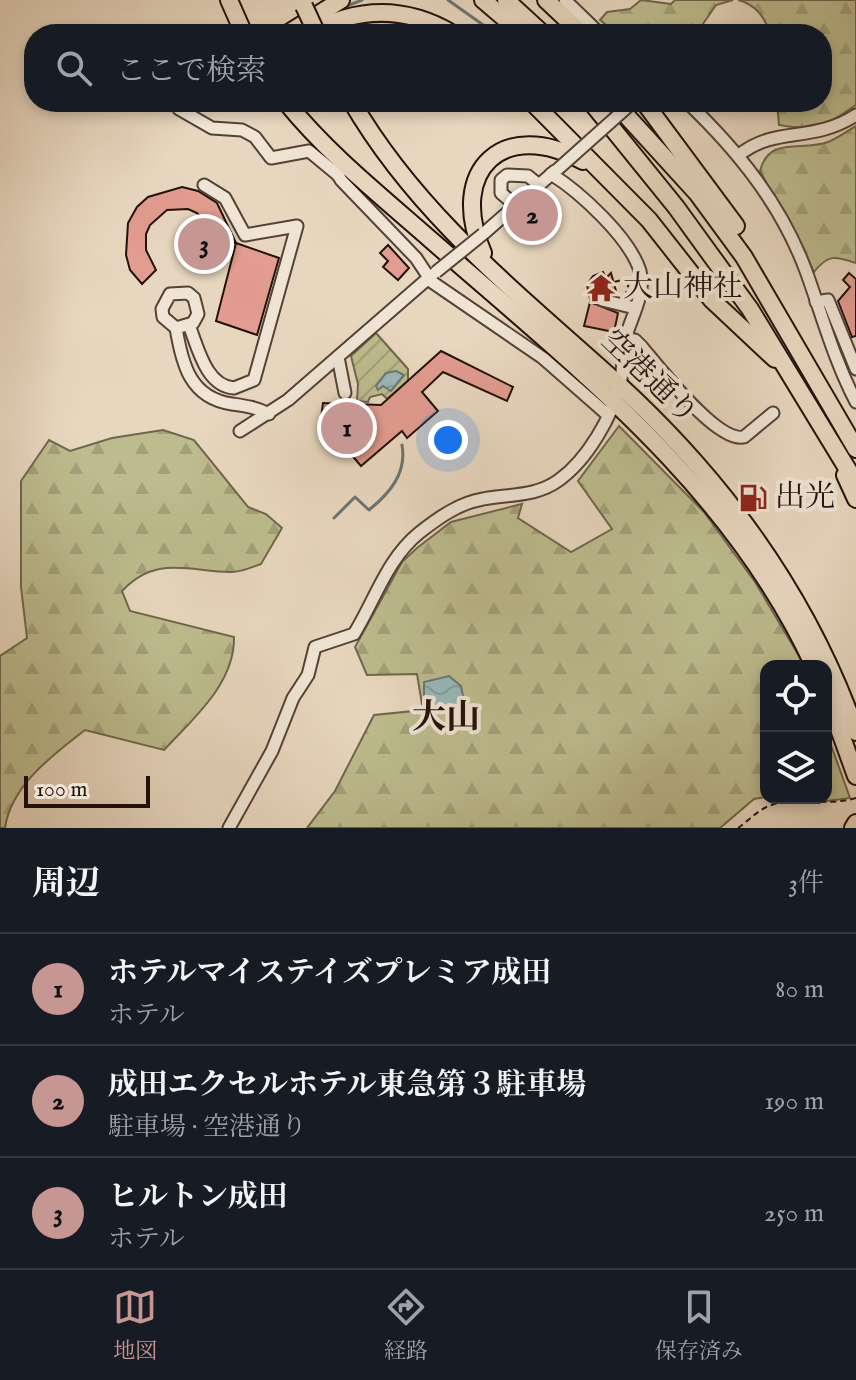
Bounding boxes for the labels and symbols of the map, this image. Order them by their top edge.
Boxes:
pin: 2 [506,185,558,245]
pin: 3 [178,214,230,274]
place label: 大山神社 [623,269,743,307]
temple icon: 大山神社 [586,273,616,303]
street label: 空港通り [593,323,705,433]
pin: 1 [321,398,373,458]
your location [428,420,468,460]
place label: 出光 [775,479,835,517]
fuel station icon: 出光 [738,483,768,513]
district label: 大山 [412,697,480,740]
scale bar [24,772,150,808]

